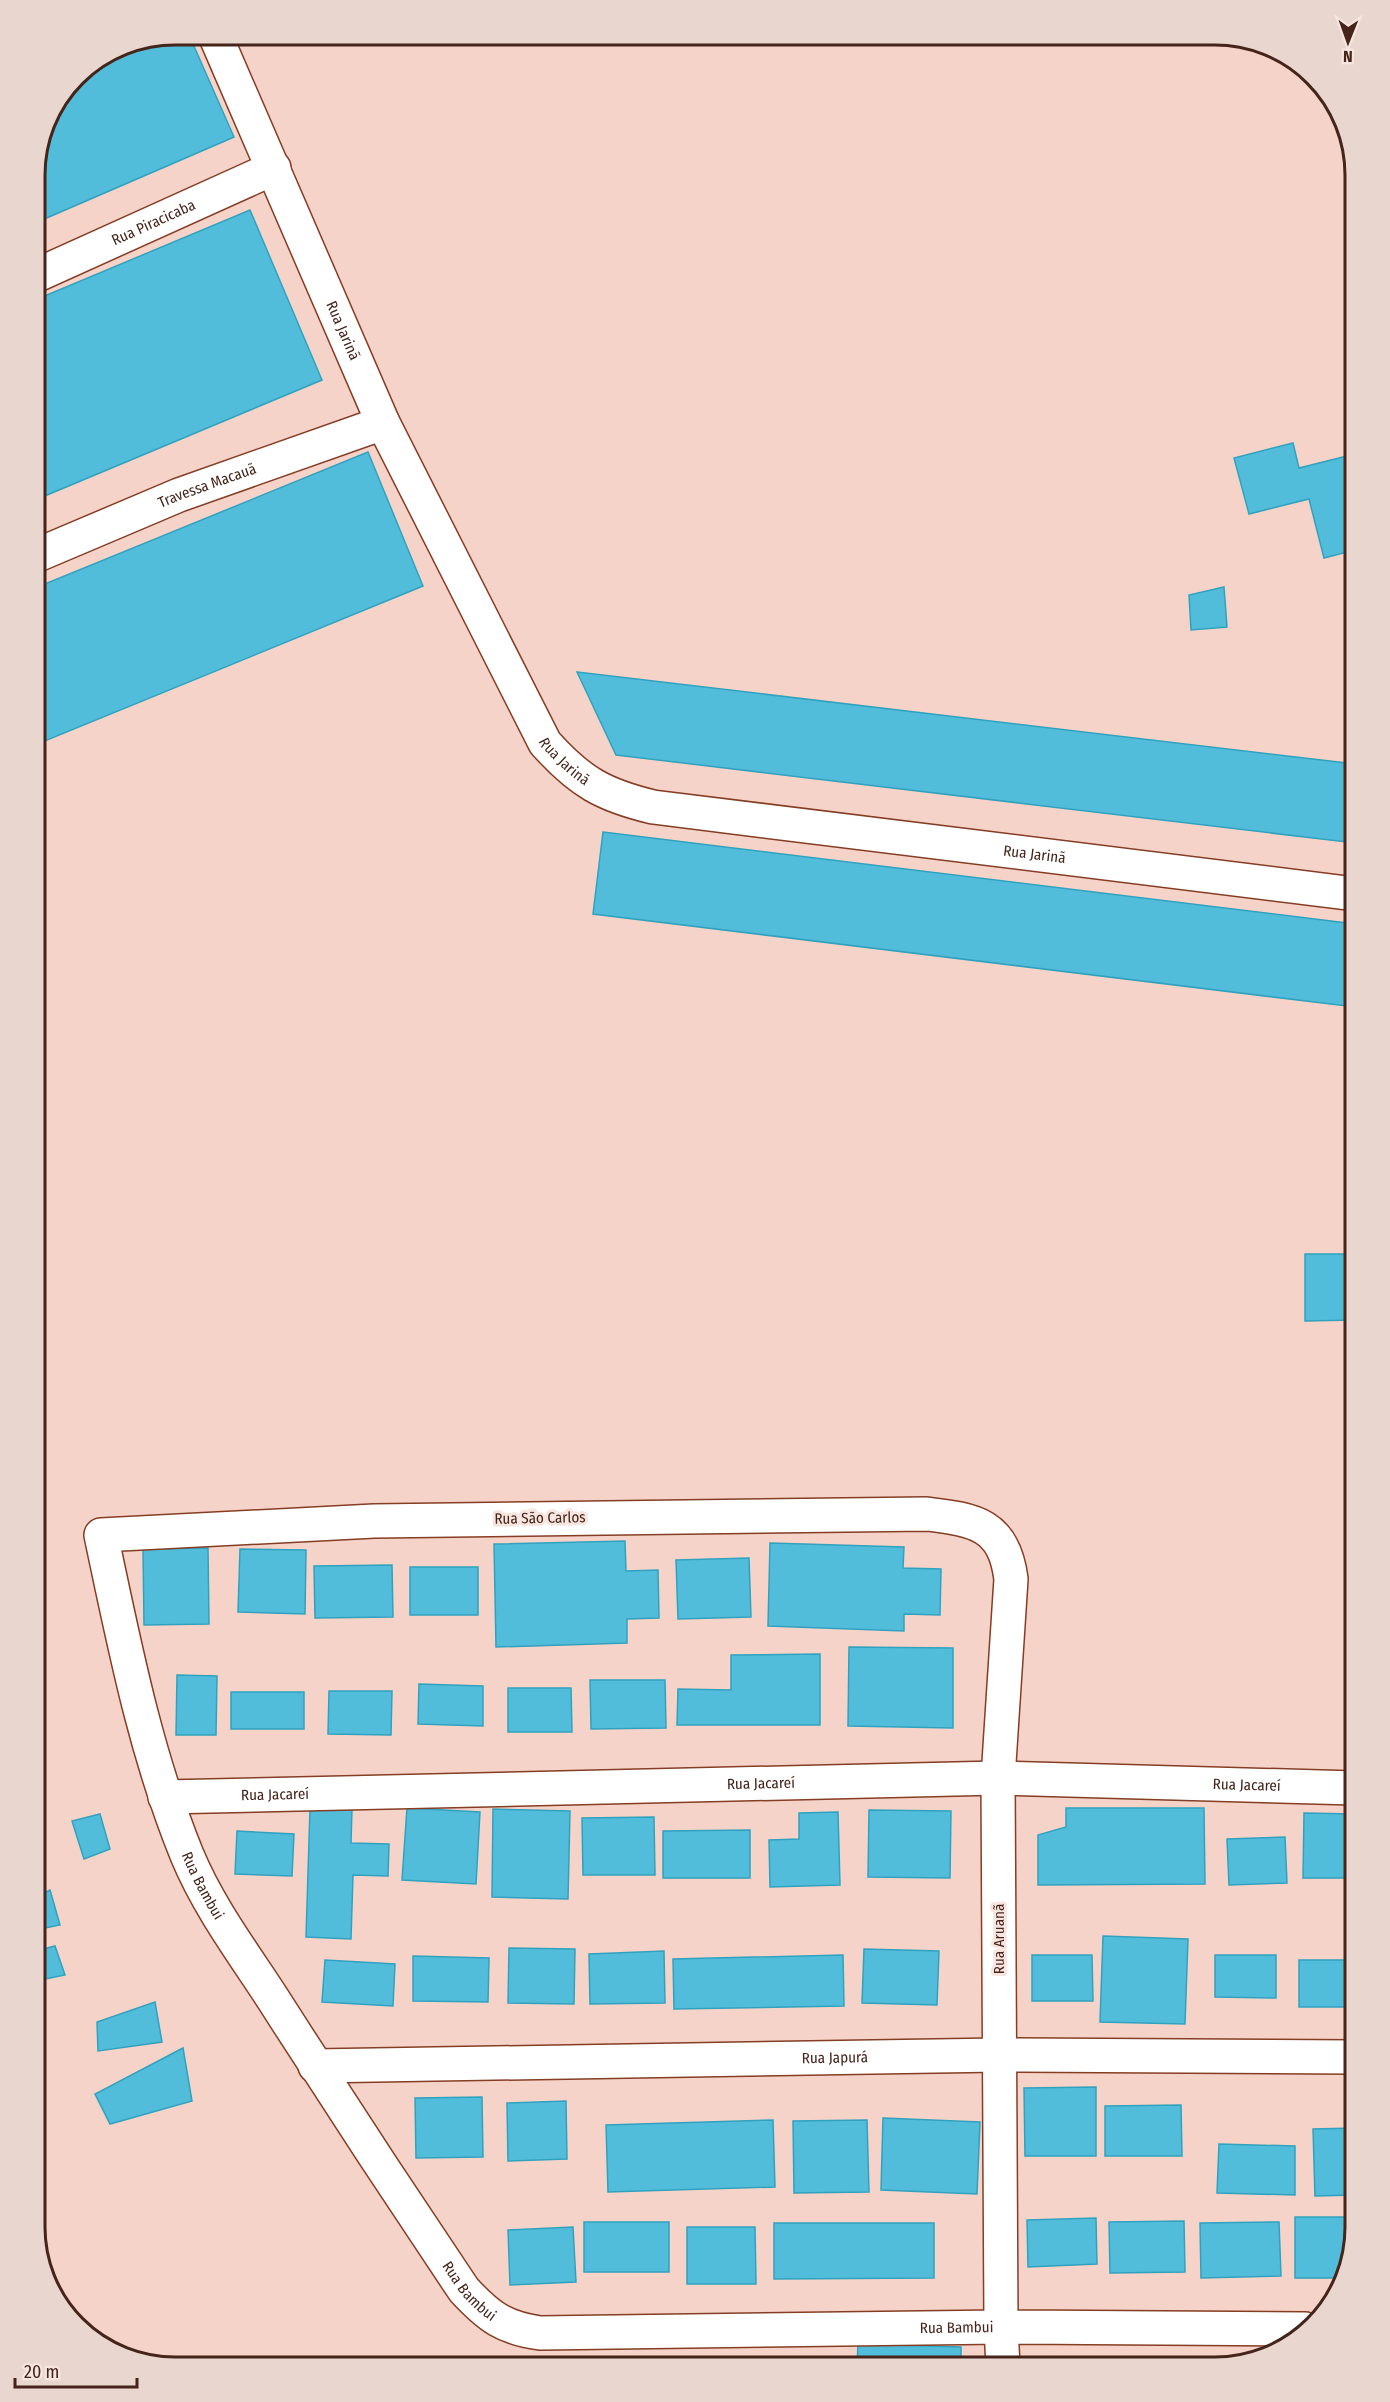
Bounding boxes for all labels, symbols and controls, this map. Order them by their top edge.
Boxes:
north arrow [1318,12,1378,72]
text: N [1343,47,1353,66]
street label: Rua Piracicaba [109,196,198,249]
street label: Rua Jarinã [322,298,364,363]
street label: Travessa Macauã [155,460,258,512]
street label: Rua Jarinã [535,735,593,789]
street label: Rua Jarinã [1002,841,1067,867]
street label: Rua São Carlos [494,1508,586,1528]
street label: Rua Jacareí [727,1774,795,1793]
street label: Rua Jacareí [1212,1775,1281,1795]
street label: Rua Jacareí [241,1785,309,1804]
street label: Rua Bambui [178,1849,228,1923]
street label: Rua Aruanã [990,1904,1008,1974]
street label: Rua Japurá [802,2048,868,2067]
street label: Rua Bambui [438,2258,499,2325]
street label: Rua Bambui [920,2318,993,2337]
scale bar [15,2351,136,2389]
text: 20 m [24,2361,59,2383]

